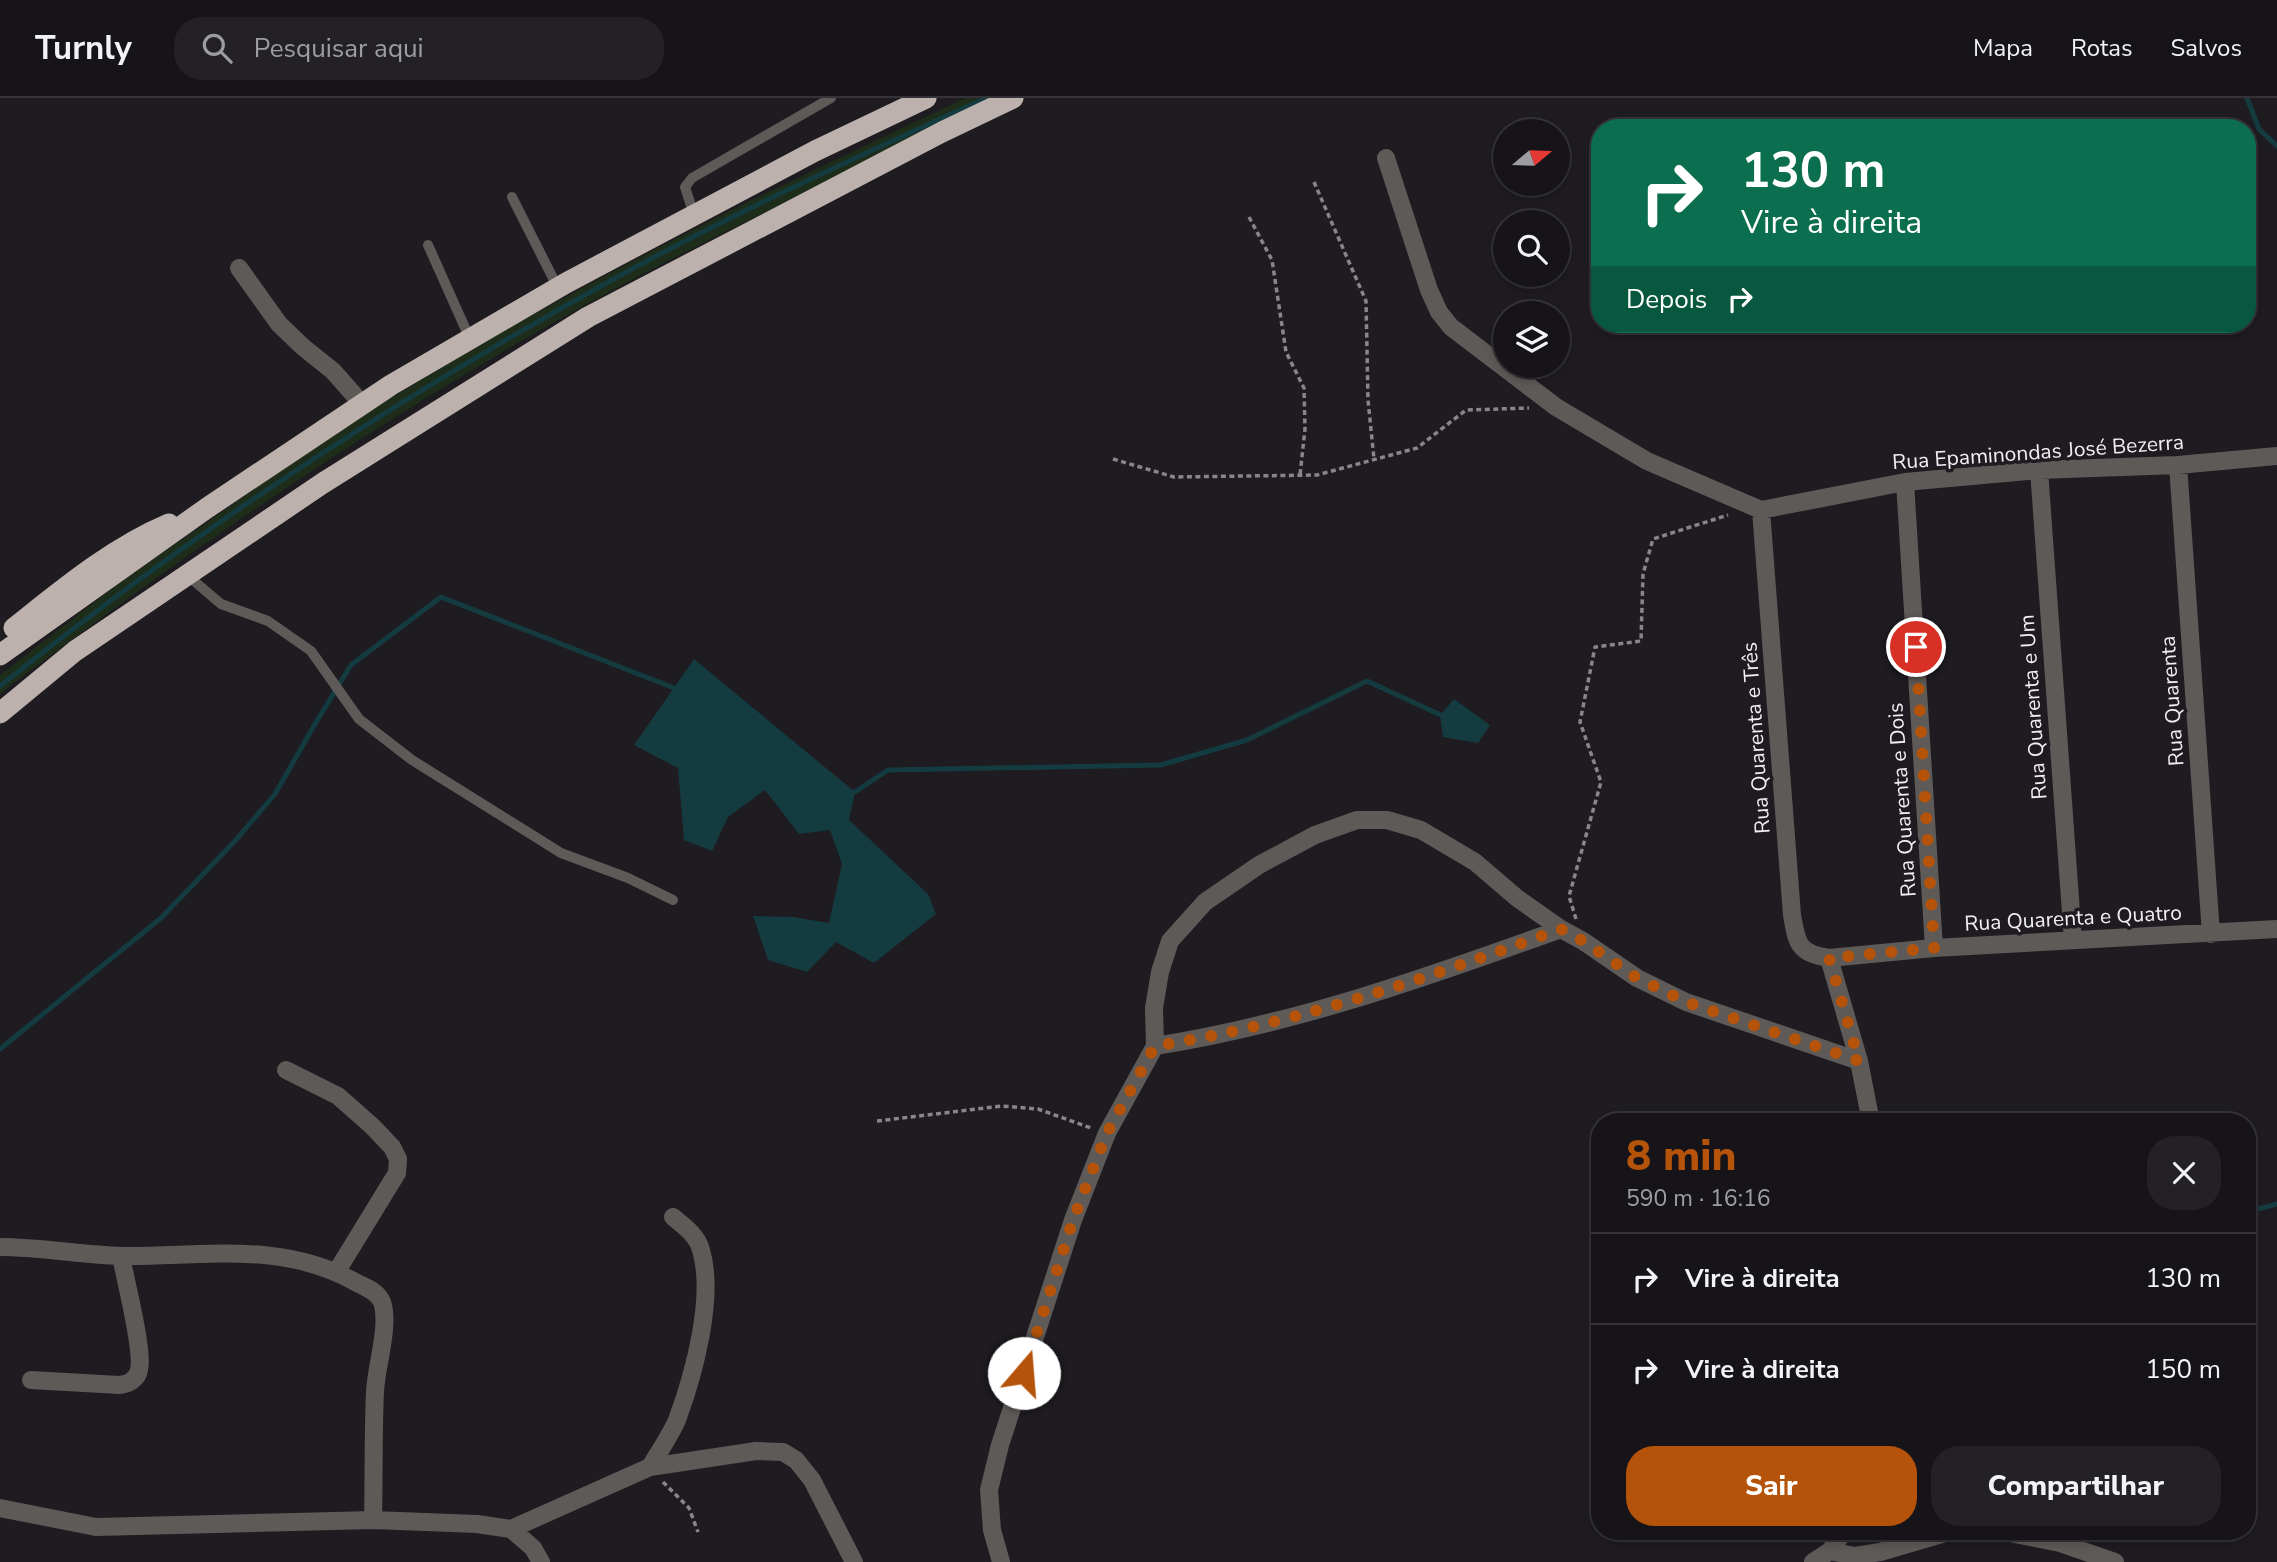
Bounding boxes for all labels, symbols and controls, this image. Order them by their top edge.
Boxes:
search box [174,17,664,80]
text: Turnly [35,26,132,71]
icon: search [198,29,236,67]
text: Pesquisar aqui [254,31,424,66]
text: Mapa [1973,32,2033,64]
text: Rotas [2071,32,2133,64]
text: Salvos [2171,32,2242,64]
north arrow [1493,119,1570,196]
map controls [1493,119,1570,378]
text: 130 m [1741,137,1885,204]
icon: right [1626,147,1717,238]
text: Vire à direita [1741,201,1922,244]
button: search [1493,210,1570,287]
icon: right [1721,280,1759,318]
text: Depois [1626,282,1707,317]
button: layers [1493,301,1570,378]
street label: Rua Epaminondas José Bezerra [1891,428,2185,476]
street label: Rua Quarenta e Um [2013,613,2053,801]
pin [1886,617,1946,677]
icon: arrive [1897,628,1935,666]
street label: Rua Quarenta [2153,635,2191,767]
street label: Rua Quarenta e Três [1735,641,1777,835]
street label: Rua Quarenta e Dois [1881,702,1923,898]
street label: Rua Quarenta e Quatro [1964,898,2182,938]
text: 8 min [1626,1128,1736,1185]
button: close [2147,1136,2221,1210]
text: 590 m · 16:16 [1626,1183,1771,1214]
icon: right [1626,1260,1664,1298]
text: Vire à direita [1685,1261,1840,1296]
text: 130 m [2145,1261,2221,1296]
position arrow [987,1336,1061,1410]
icon: right [1626,1351,1664,1389]
text: Vire à direita [1685,1352,1840,1387]
text: 150 m [2145,1352,2221,1387]
button: Sair [1626,1446,1917,1526]
button: Compartilhar [1931,1446,2221,1526]

